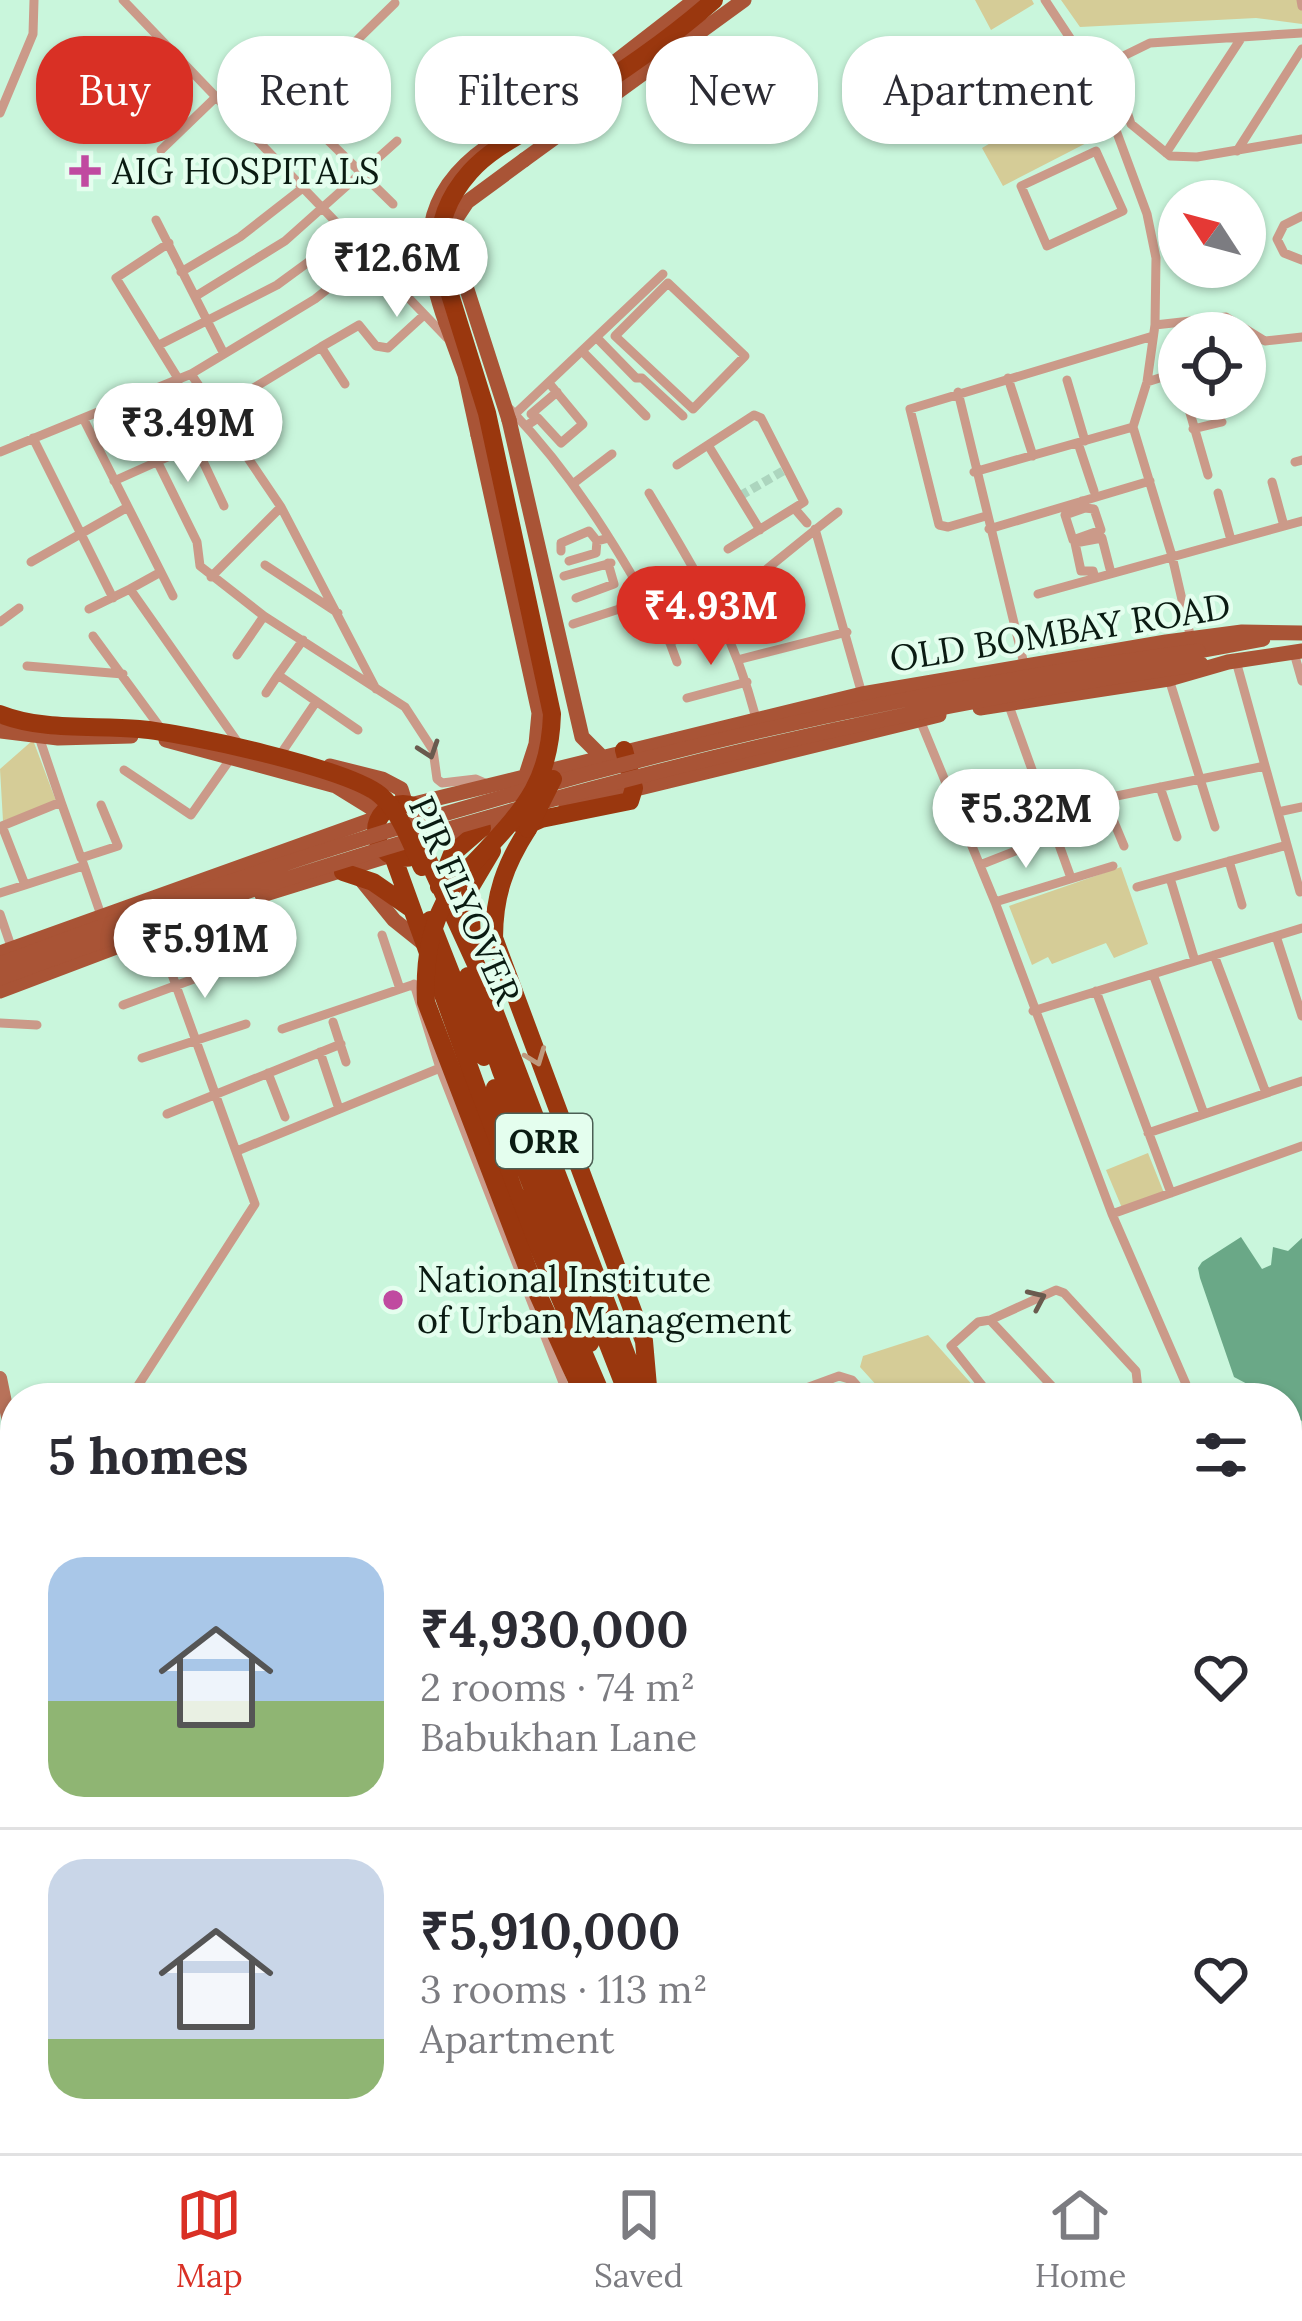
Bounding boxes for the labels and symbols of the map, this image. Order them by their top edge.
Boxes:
place label: AIG HOSPITALS [111,148,380,194]
marker: AIG HOSPITALS [69,155,101,187]
north arrow [1158,180,1266,288]
pin: ₹12.6M [299,218,495,320]
pin: ₹3.49M [90,383,286,485]
pin: ₹4.93M [613,566,809,668]
street label: OLD BOMBAY ROAD [886,582,1234,682]
one-way arrow [415,739,440,760]
pin: ₹5.32M [928,769,1124,871]
street label: PJR FLYOVER [399,789,531,1011]
pin: ₹5.91M [107,899,303,1001]
one-way arrow [522,1045,547,1066]
road number: ORR [496,1114,592,1168]
place label: National Institute of Urban Management [417,1256,791,1343]
marker: National Institute of Urban Management [380,1287,406,1313]
one-way arrow [1025,1289,1047,1313]

